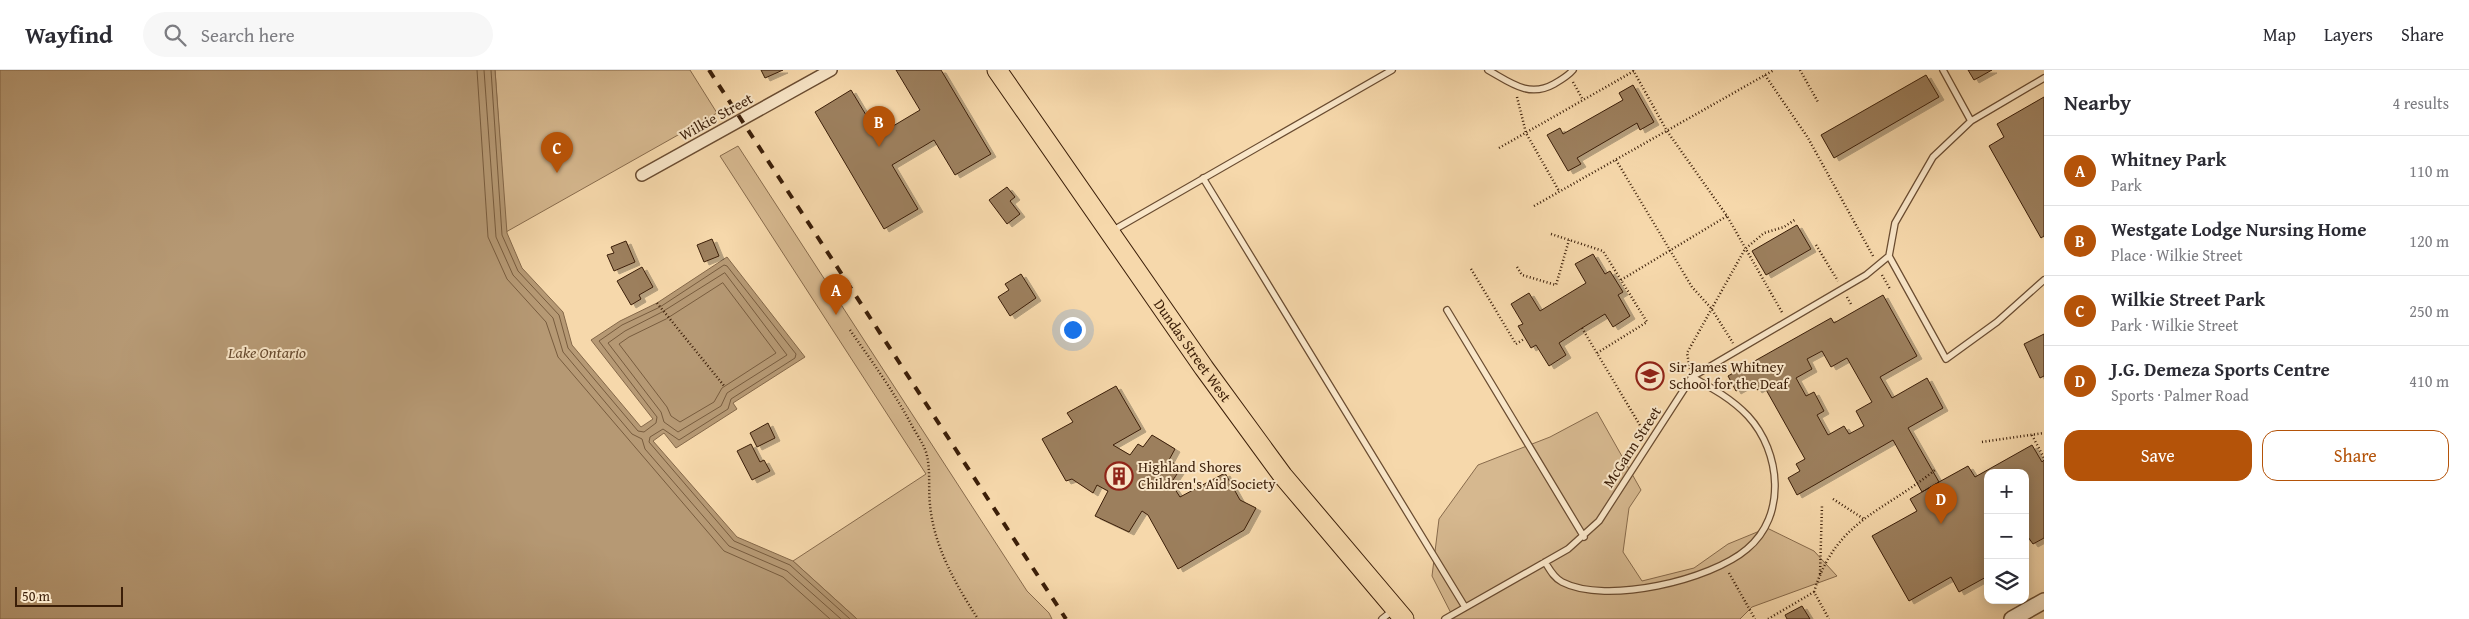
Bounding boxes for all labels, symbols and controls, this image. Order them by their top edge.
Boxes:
search box [143,12,493,57]
text: Wayfind [25,17,113,52]
icon: search [161,21,189,49]
text: Search here [201,21,295,49]
text: Map [2263,21,2296,48]
text: Layers [2324,21,2373,48]
text: Share [2401,21,2444,48]
street label: Wilkie Street [675,87,757,145]
text: Nearby [2064,87,2131,118]
text: 4 results [2392,91,2449,115]
pin: B [863,106,895,147]
pin: C [541,132,573,173]
text: Whitney Park [2111,145,2226,173]
text: A [2075,159,2085,183]
text: 110 m [2409,159,2449,183]
text: Park [2111,173,2142,197]
text: Westgate Lodge Nursing Home [2111,215,2367,243]
text: B [2075,229,2085,253]
text: 120 m [2409,229,2449,253]
text: Place · Wilkie Street [2111,243,2243,267]
pin: A [820,274,852,315]
text: Wilkie Street Park [2111,285,2265,313]
street label: Dundas Street West [1149,295,1237,407]
text: C [2075,299,2085,323]
text: 250 m [2409,299,2449,323]
text: Park · Wilkie Street [2111,313,2238,337]
your location [1060,317,1086,343]
water label: Lake Ontario [227,340,306,364]
text: J.G. Demeza Sports Centre [2111,355,2330,383]
place label: Sir James Whitney School for the Deaf [1669,356,1790,394]
school or university icon: Sir James Whitney School for the Deaf [1635,361,1665,391]
text: D [2075,369,2085,393]
text: 410 m [2409,369,2449,393]
text: Sports · Palmer Road [2111,383,2249,407]
street label: McGann Street [1597,401,1666,491]
button: Save [2064,430,2252,481]
button: Share [2262,430,2449,481]
place label: Highland Shores Children's Aid Society [1138,456,1276,494]
building icon: Highland Shores Children's Aid Society [1104,461,1134,491]
map controls [1984,469,2029,604]
button: + [1984,469,2029,514]
pin: D [1925,483,1957,524]
button: − [1984,514,2029,559]
button: layers [1984,559,2029,604]
scale bar [15,584,122,607]
text: 50 m [22,586,50,606]

